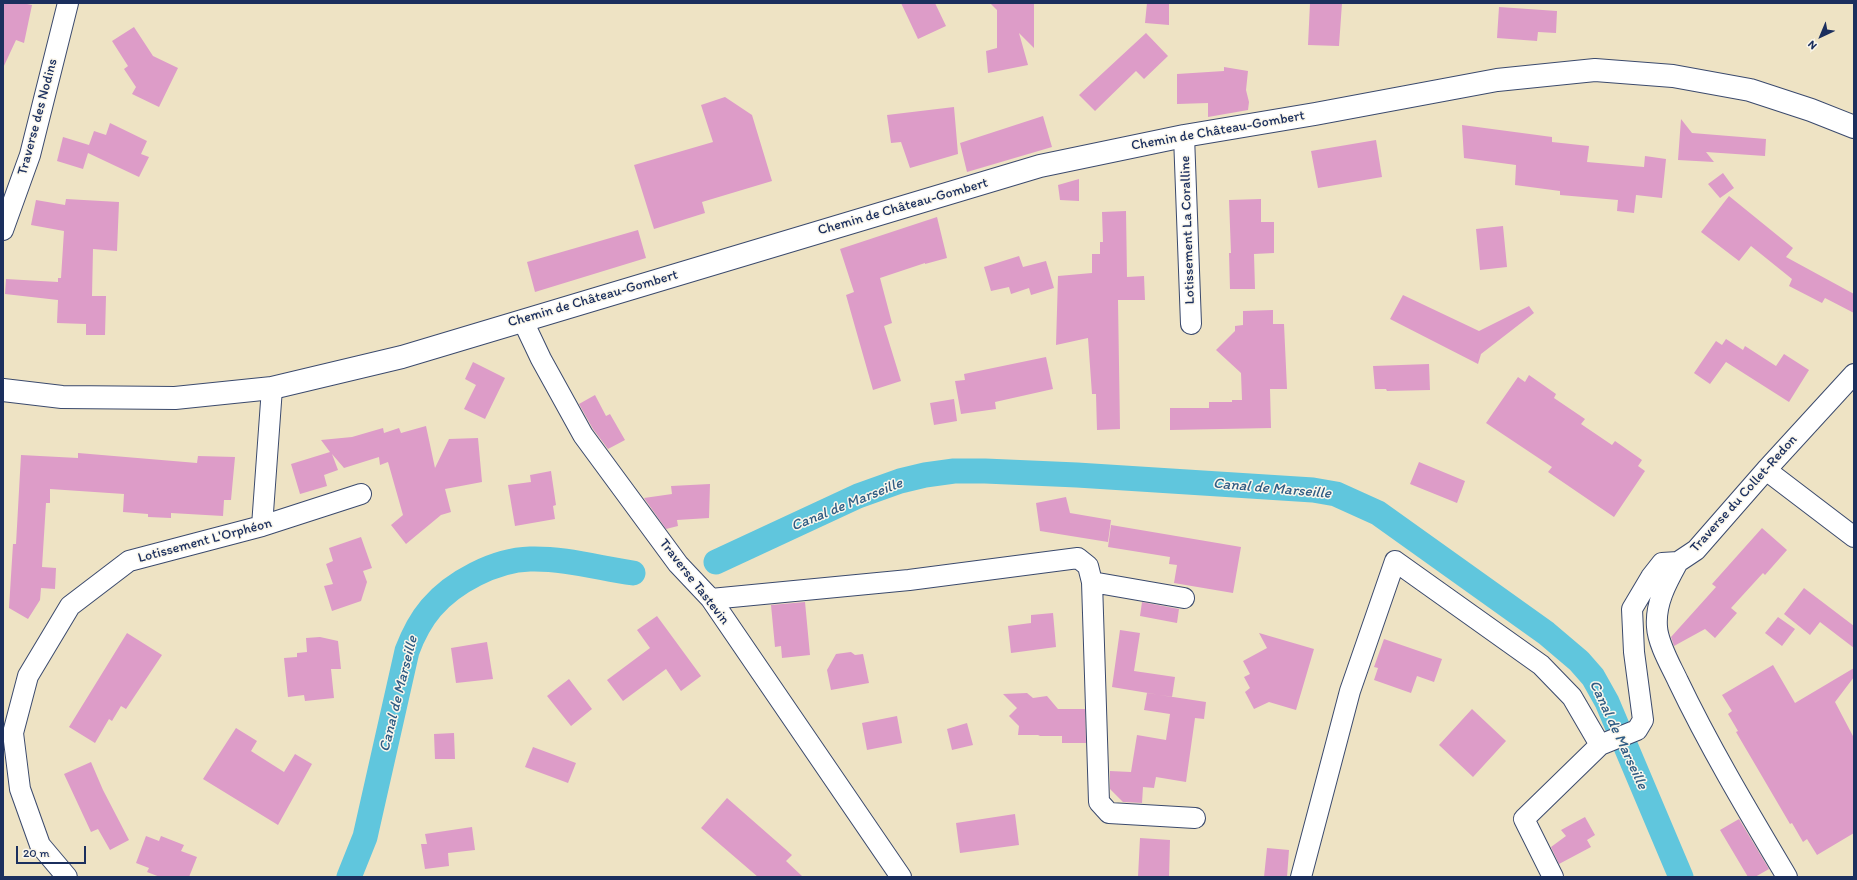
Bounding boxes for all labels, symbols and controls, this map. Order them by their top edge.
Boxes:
north arrow [1801,16,1841,56]
text: N [1805,38,1820,52]
street label: Traverse des Nodins [14,57,62,177]
street label: Chemin de Château-Gombert [1130,107,1306,155]
street label: Lotissement La Coralline [1177,155,1199,305]
street label: Chemin de Château-Gombert [816,175,990,239]
street label: Chemin de Château-Gombert [506,267,680,331]
street label: Traverse du Collet-Redon [1687,432,1801,556]
water label: Canal de Marseille [789,474,905,536]
water label: Canal de Marseille [1212,475,1332,503]
street label: Lotissement L'Orphéon [136,515,274,567]
street label: Traverse Tastevin [655,536,733,628]
water label: Canal de Marseille [376,634,422,754]
water label: Canal de Marseille [1585,678,1651,792]
scale bar [18,838,88,864]
text: 20 m [23,846,50,860]

